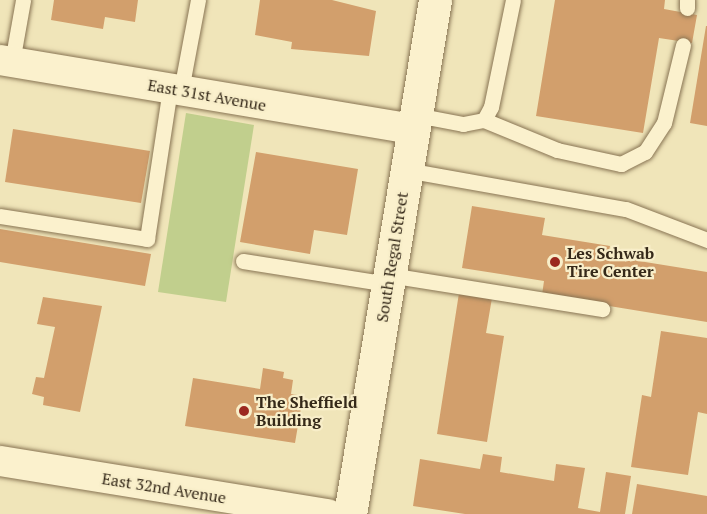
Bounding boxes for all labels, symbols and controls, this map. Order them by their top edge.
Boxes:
street label: East 31st Avenue [146,75,268,115]
street label: South Regal Street [372,190,412,324]
place label: Les Schwab Tire Center [567,243,654,281]
marker: Les Schwab Tire Center [548,255,562,269]
place label: The Sheffield Building [256,392,358,430]
marker: The Sheffield Building [237,404,251,418]
street label: East 32nd Avenue [100,469,228,507]

